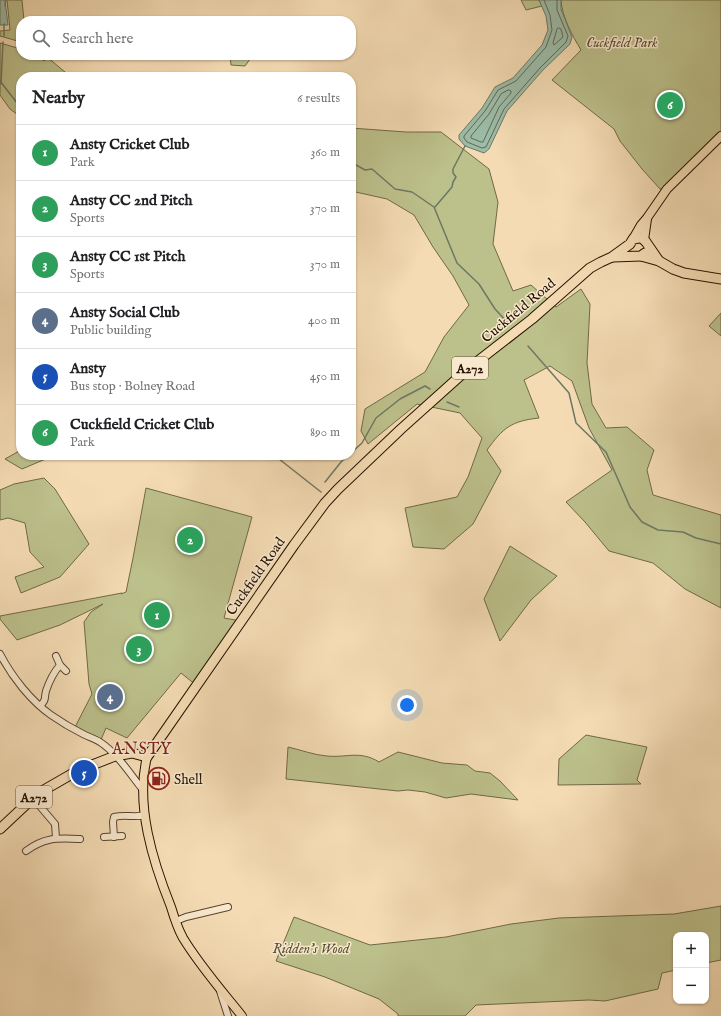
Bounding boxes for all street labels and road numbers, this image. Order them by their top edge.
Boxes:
street label: Cuckfield Road [478,274,560,347]
road number: A272 [452,357,488,379]
street label: Cuckfield Road [222,534,290,619]
road number: A272 [16,786,52,808]

